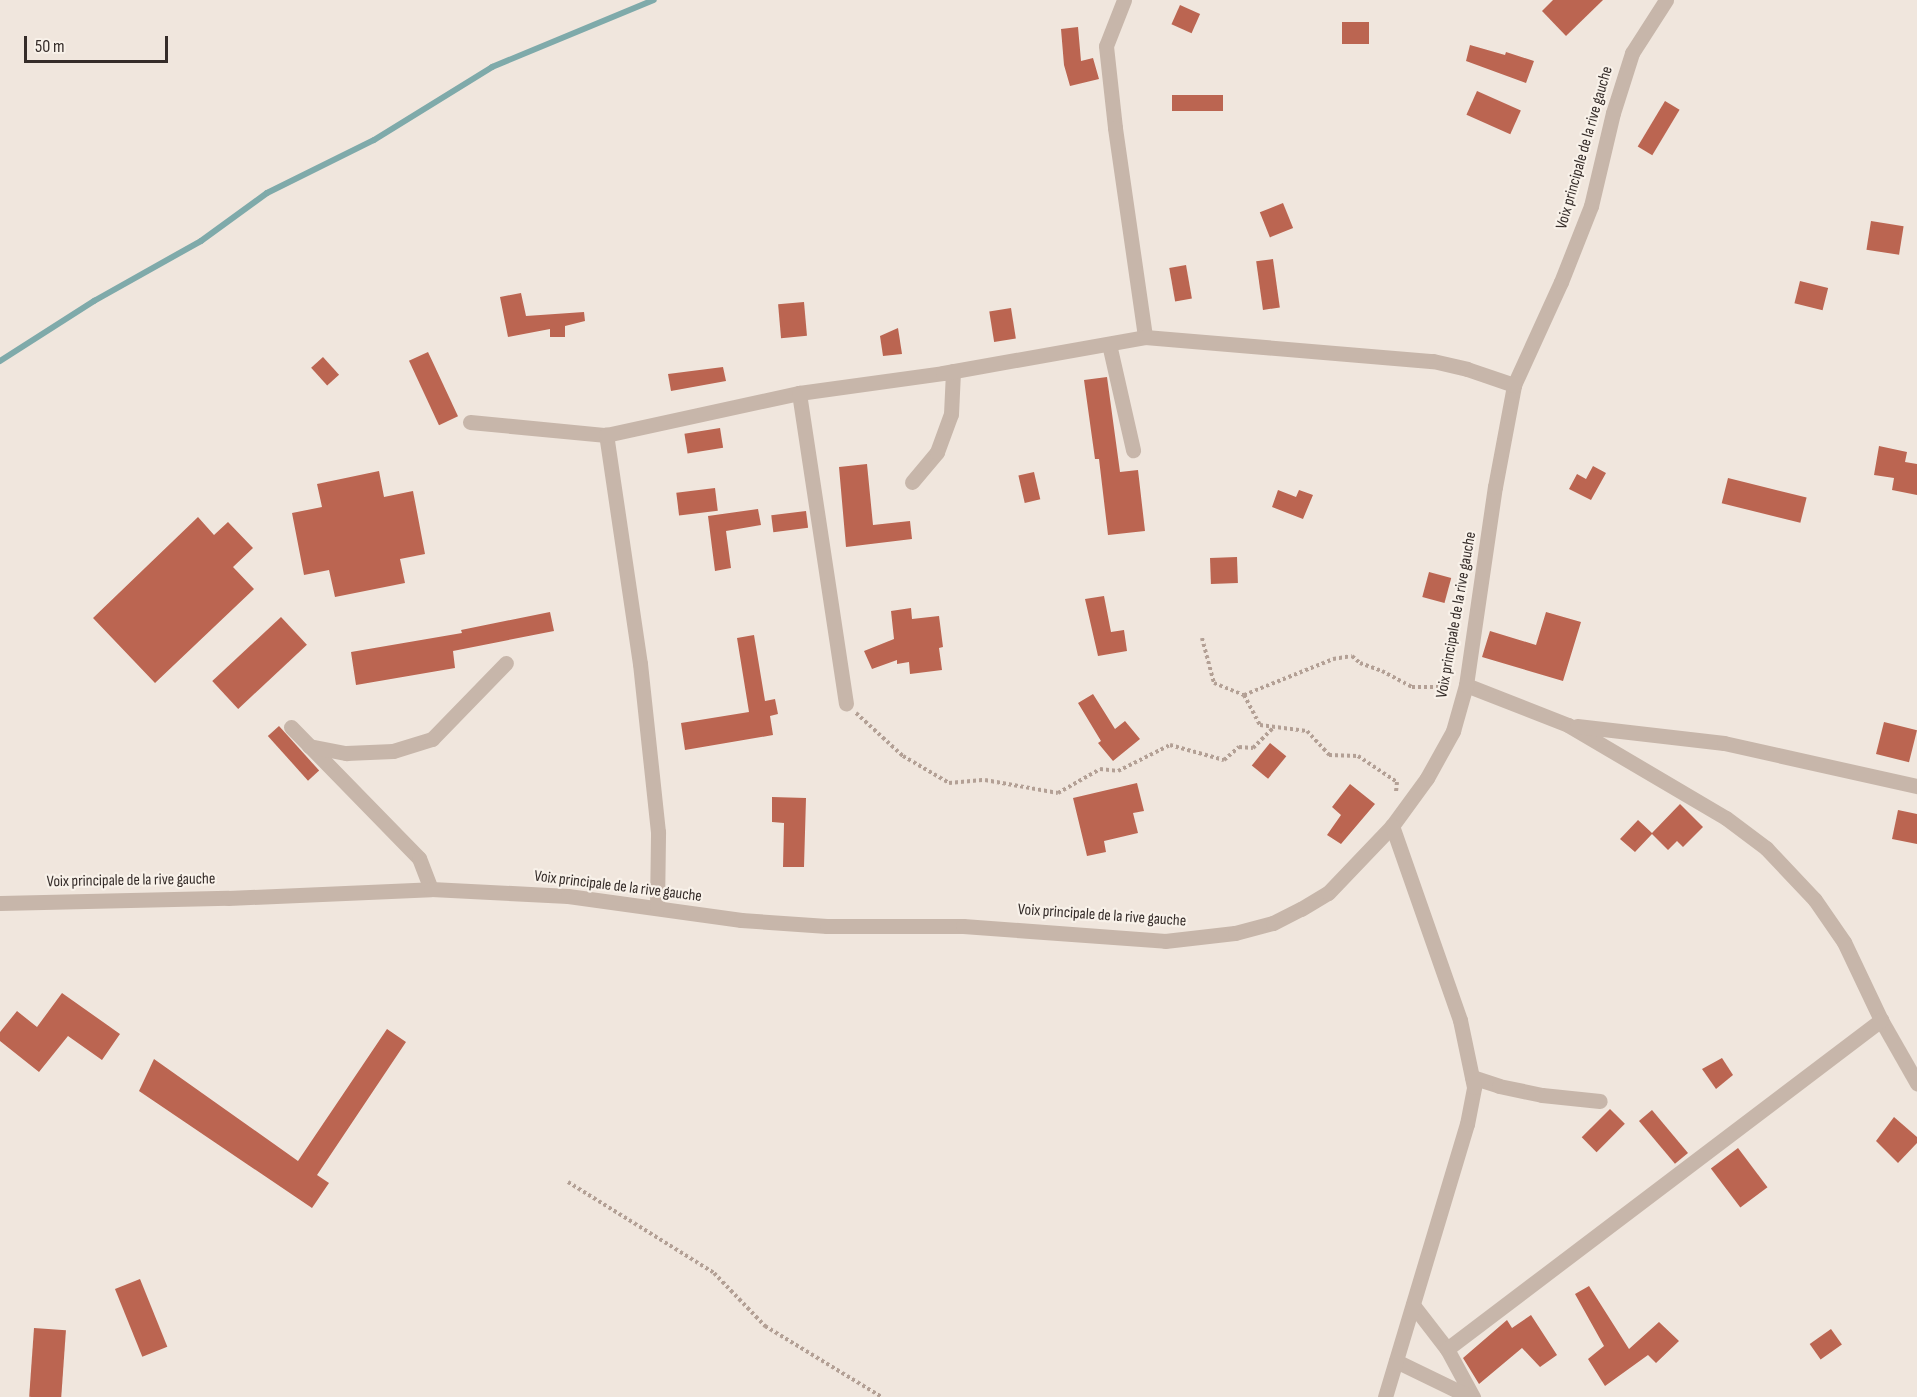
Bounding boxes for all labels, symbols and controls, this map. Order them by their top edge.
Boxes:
scale bar [27,24,171,62]
text: 50 m [35,36,65,57]
street label: Voix principale de la rive gauche [1553,64,1617,232]
street label: Voix principale de la rive gauche [1433,530,1481,700]
street label: Voix principale de la rive gauche [533,867,703,907]
street label: Voix principale de la rive gauche [47,870,215,892]
street label: Voix principale de la rive gauche [1017,901,1187,931]

